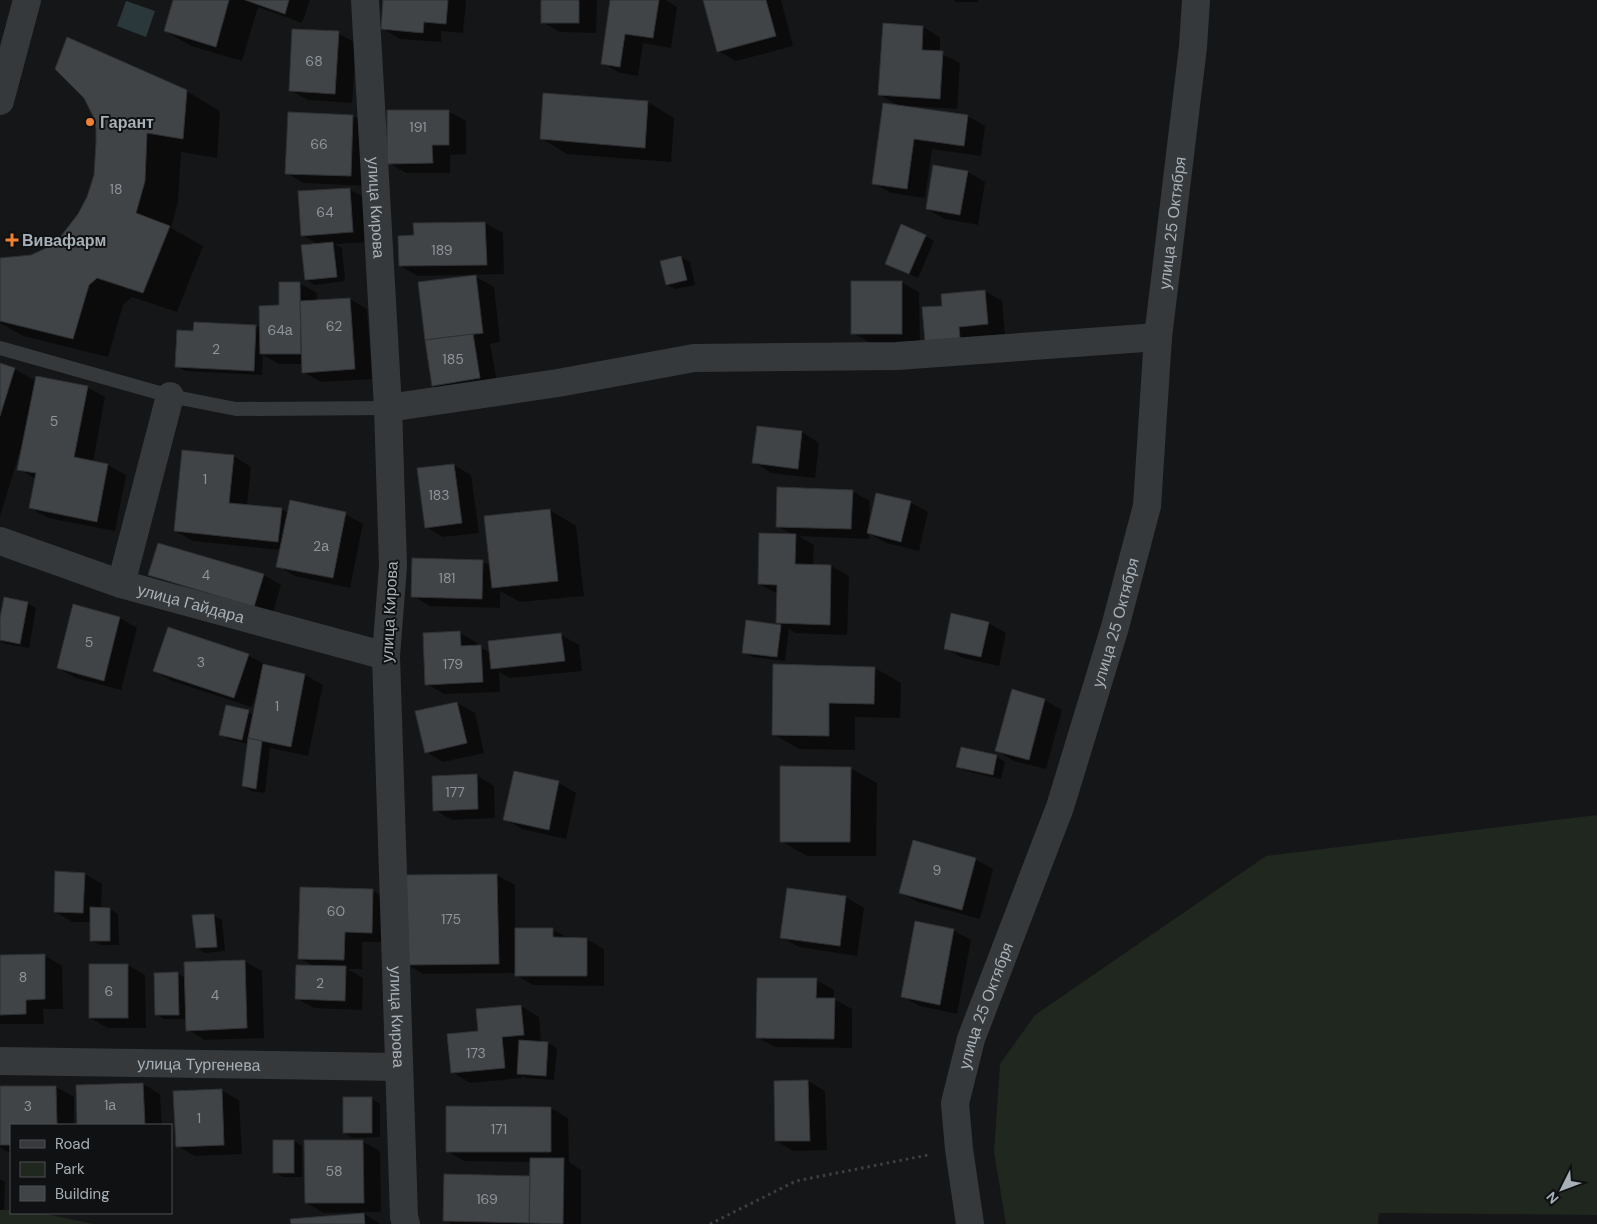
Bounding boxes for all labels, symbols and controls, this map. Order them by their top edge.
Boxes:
house number: 68 [305,52,323,70]
place label: Гарант [100,112,154,133]
marker: Гарант [84,116,96,128]
house number: 191 [409,118,427,136]
house number: 66 [310,135,328,153]
street label: улица 25 Октября [1154,155,1191,291]
street label: улица Кирова [363,156,390,259]
house number: 18 [110,180,122,198]
house number: 64 [316,203,334,221]
place label: Вивафарм [22,230,106,251]
marker: Вивафарм [6,234,18,246]
house number: 189 [431,241,453,259]
house number: 62 [326,317,342,335]
house number: 64а [267,321,293,339]
house number: 2 [212,340,220,358]
house number: 185 [442,350,464,368]
house number: 5 [50,412,58,430]
house number: 1 [203,470,207,488]
house number: 183 [428,486,450,504]
house number: 2а [313,537,329,555]
street label: улица 25 Октября [1087,556,1144,690]
street label: улица Кирова [376,561,403,663]
house number: 4 [202,566,211,584]
house number: 181 [439,569,455,587]
street label: улица Гайдара [135,579,247,628]
house number: 5 [85,633,93,651]
house number: 3 [197,653,205,671]
house number: 179 [443,655,463,673]
house number: 1 [275,697,279,715]
house number: 177 [445,783,465,801]
house number: 9 [933,861,942,879]
house number: 60 [327,902,345,920]
house number: 175 [441,910,461,928]
street label: улица 25 Октября [954,939,1018,1072]
street label: улица Кирова [385,966,409,1068]
house number: 8 [19,968,27,986]
house number: 2 [316,974,324,992]
house number: 6 [105,982,113,1000]
house number: 4 [211,986,220,1004]
house number: 173 [466,1044,486,1062]
street label: улица Тургенева [137,1053,261,1076]
house number: 1а [104,1096,116,1114]
house number: 3 [24,1097,32,1115]
house number: 1 [197,1109,201,1127]
house number: 171 [491,1120,507,1138]
legend [10,1124,172,1214]
text: Road [55,1134,90,1154]
text: Park [55,1159,85,1179]
house number: 58 [325,1162,343,1180]
north arrow [1537,1164,1587,1214]
text: Building [55,1184,110,1204]
text: N [1542,1188,1562,1208]
house number: 169 [476,1190,498,1208]

